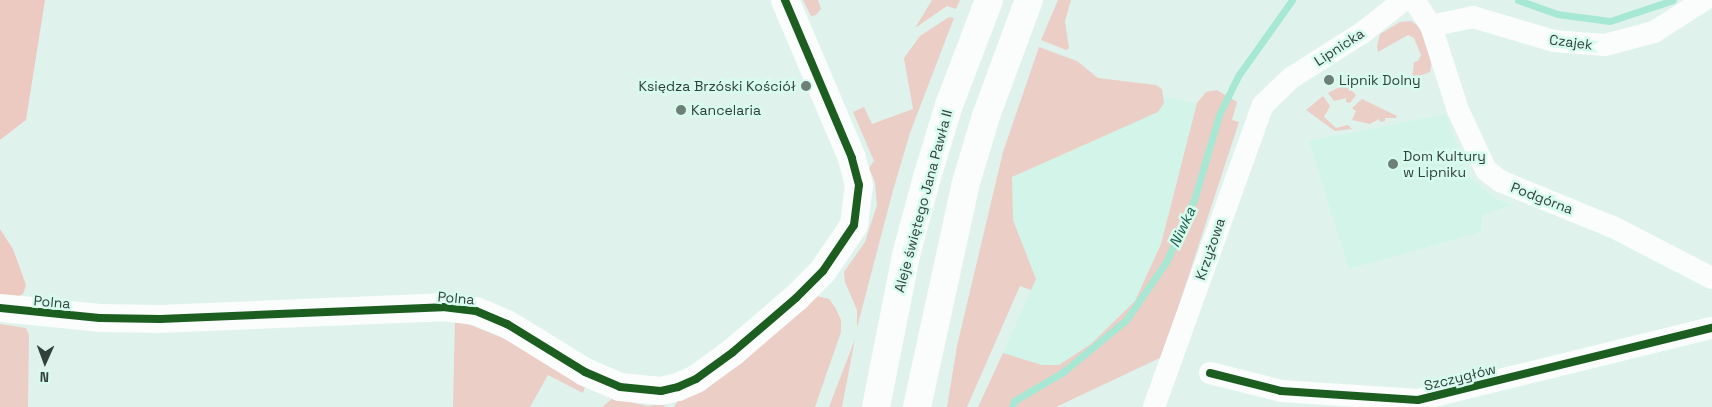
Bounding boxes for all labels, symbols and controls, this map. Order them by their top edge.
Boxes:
street label: Lipnicka [1311,25,1367,69]
street label: Czajek [1548,31,1594,53]
place label: Lipnik Dolny [1339,72,1421,88]
marker: Lipnik Dolny [1323,74,1335,86]
place label: Księdza Brzóski Kościół [639,78,796,94]
marker: Księdza Brzóski Kościół [800,80,812,92]
place label: Kancelaria [691,102,761,118]
marker: Kancelaria [675,104,687,116]
street label: Aleje świętego Jana Pawła II [890,108,956,294]
place label: Dom Kultury w Lipniku [1403,148,1486,180]
marker: Dom Kultury w Lipniku [1387,158,1399,170]
street label: Podgórna [1508,178,1576,218]
water label: Niwka [1165,204,1199,250]
street label: Krzyżowa [1192,216,1228,282]
street label: Polna [437,288,475,308]
street label: Polna [33,292,71,312]
north arrow [20,337,70,387]
street label: Szczygłów [1422,360,1498,394]
text: N [39,368,49,386]

